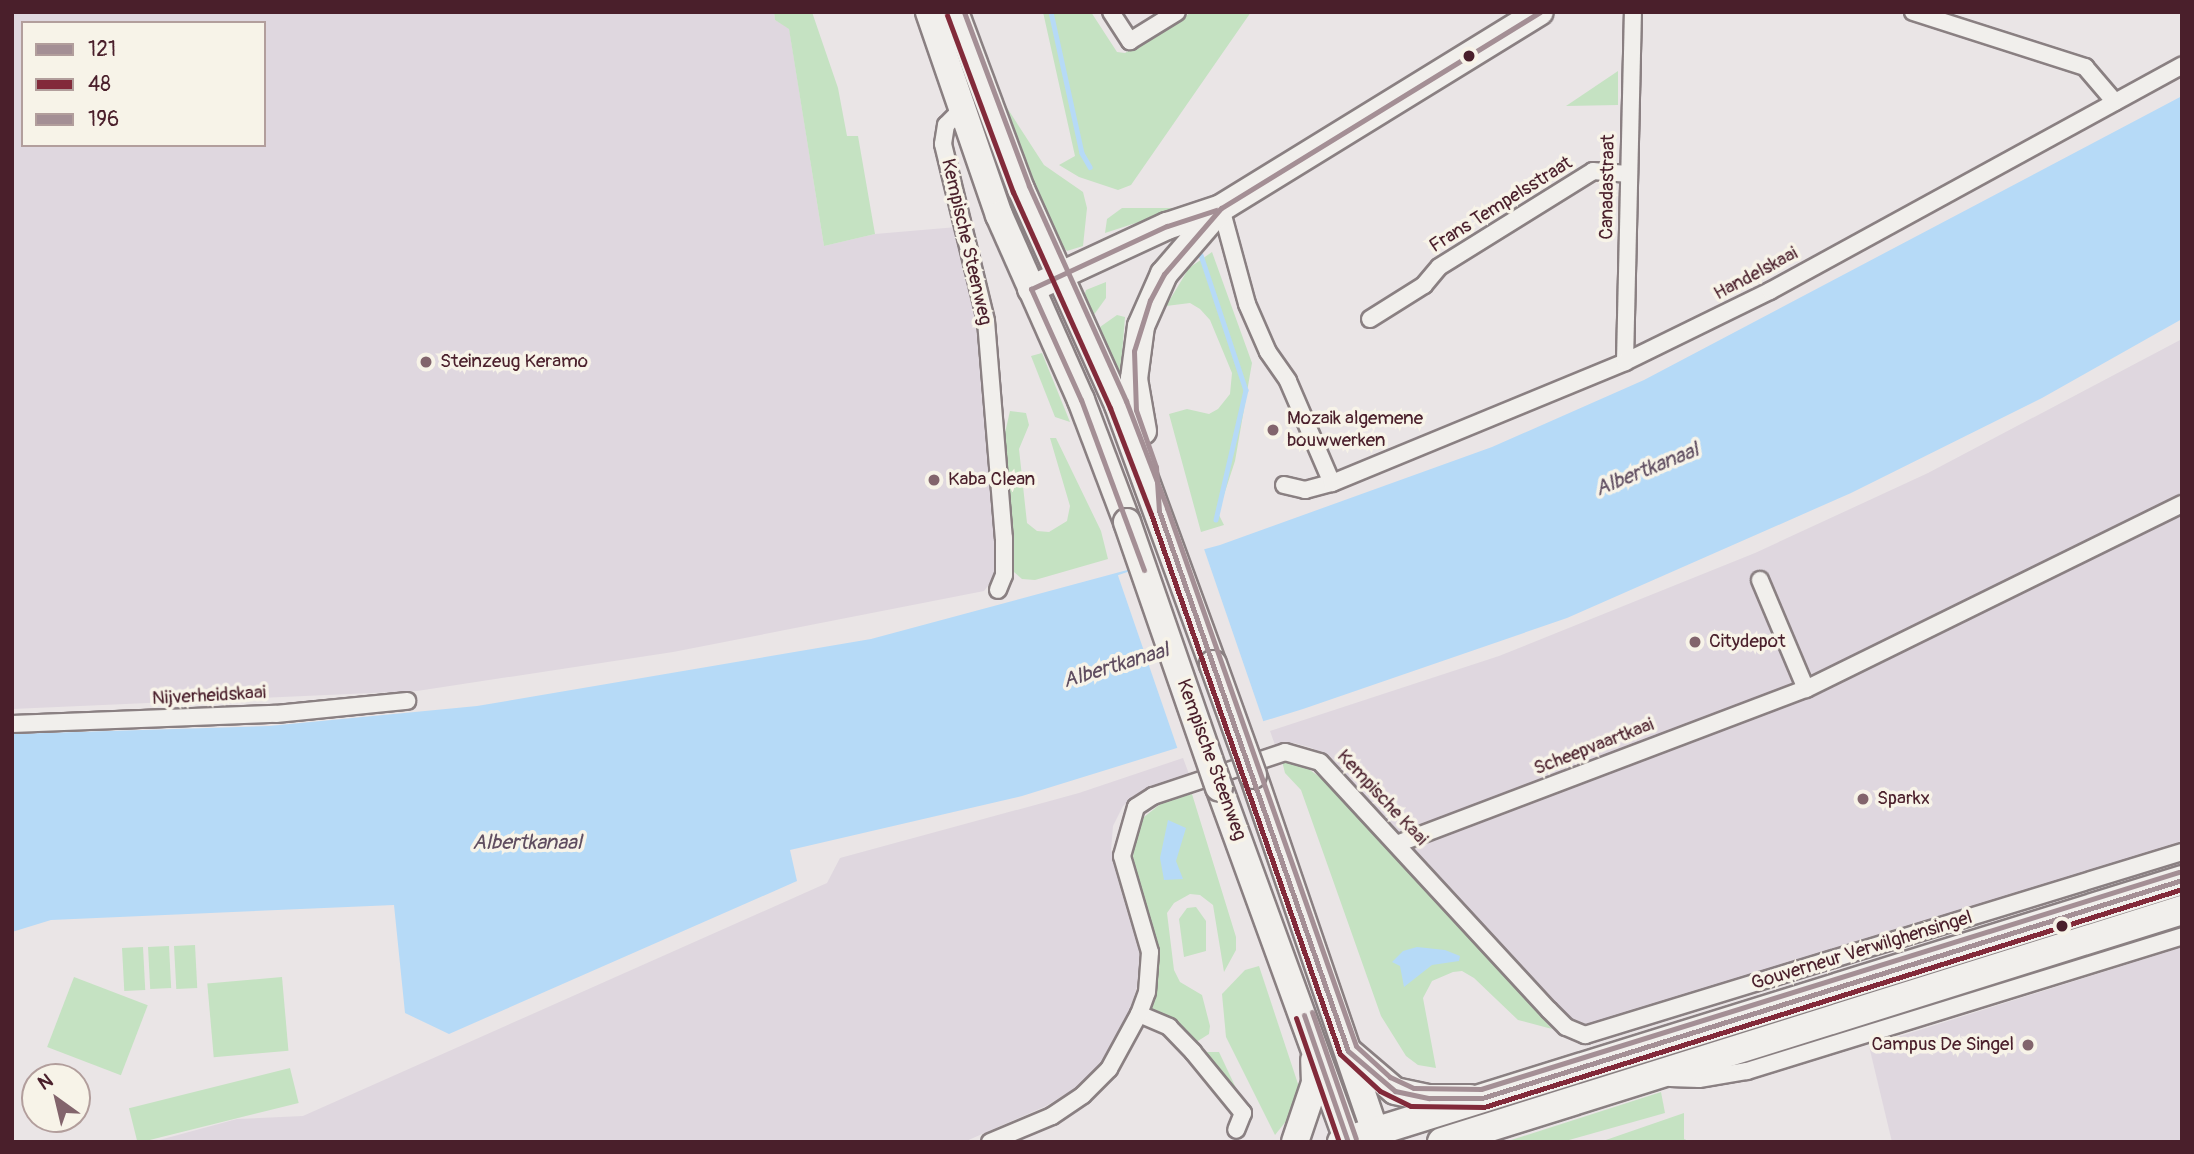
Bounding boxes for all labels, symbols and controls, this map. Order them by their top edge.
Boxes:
legend [21,21,266,147]
text: 121 [88,36,116,63]
unlabelled marker [1462,49,1476,63]
text: 48 [88,71,111,98]
text: 196 [88,106,119,133]
street label: Canadastraat [1596,134,1620,240]
street label: Frans Tempelsstraat [1425,152,1577,258]
street label: Kempische Steenweg [936,157,996,327]
street label: Handelskaai [1710,242,1802,306]
place label: Steinzeug Keramo [440,351,588,373]
marker: Steinzeug Keramo [418,354,434,370]
place label: Mozaik algemene bouwwerken [1287,408,1423,452]
marker: Mozaik algemene bouwwerken [1265,422,1281,438]
water label: Albertkanaal [1591,438,1703,502]
place label: Kaba Clean [948,469,1035,491]
marker: Kaba Clean [926,472,942,488]
place label: Citydepot [1709,631,1786,653]
marker: Citydepot [1687,634,1703,650]
water label: Albertkanaal [1060,638,1172,694]
street label: Kempische Steenweg [1171,676,1251,844]
street label: Nijverheidskaai [151,682,267,710]
street label: Scheepvaartkaai [1531,714,1657,780]
street label: Kempische Kaai [1332,745,1432,851]
place label: Sparkx [1877,788,1930,810]
marker: Sparkx [1855,791,1871,807]
water label: Albertkanaal [472,830,582,856]
street label: Gouverneur Verwilghensingel [1749,907,1975,995]
unlabelled marker [2055,919,2069,933]
place label: Campus De Singel [1872,1034,2014,1056]
marker: Campus De Singel [2020,1037,2036,1053]
north arrow [21,1063,91,1133]
text: N [33,1069,57,1096]

